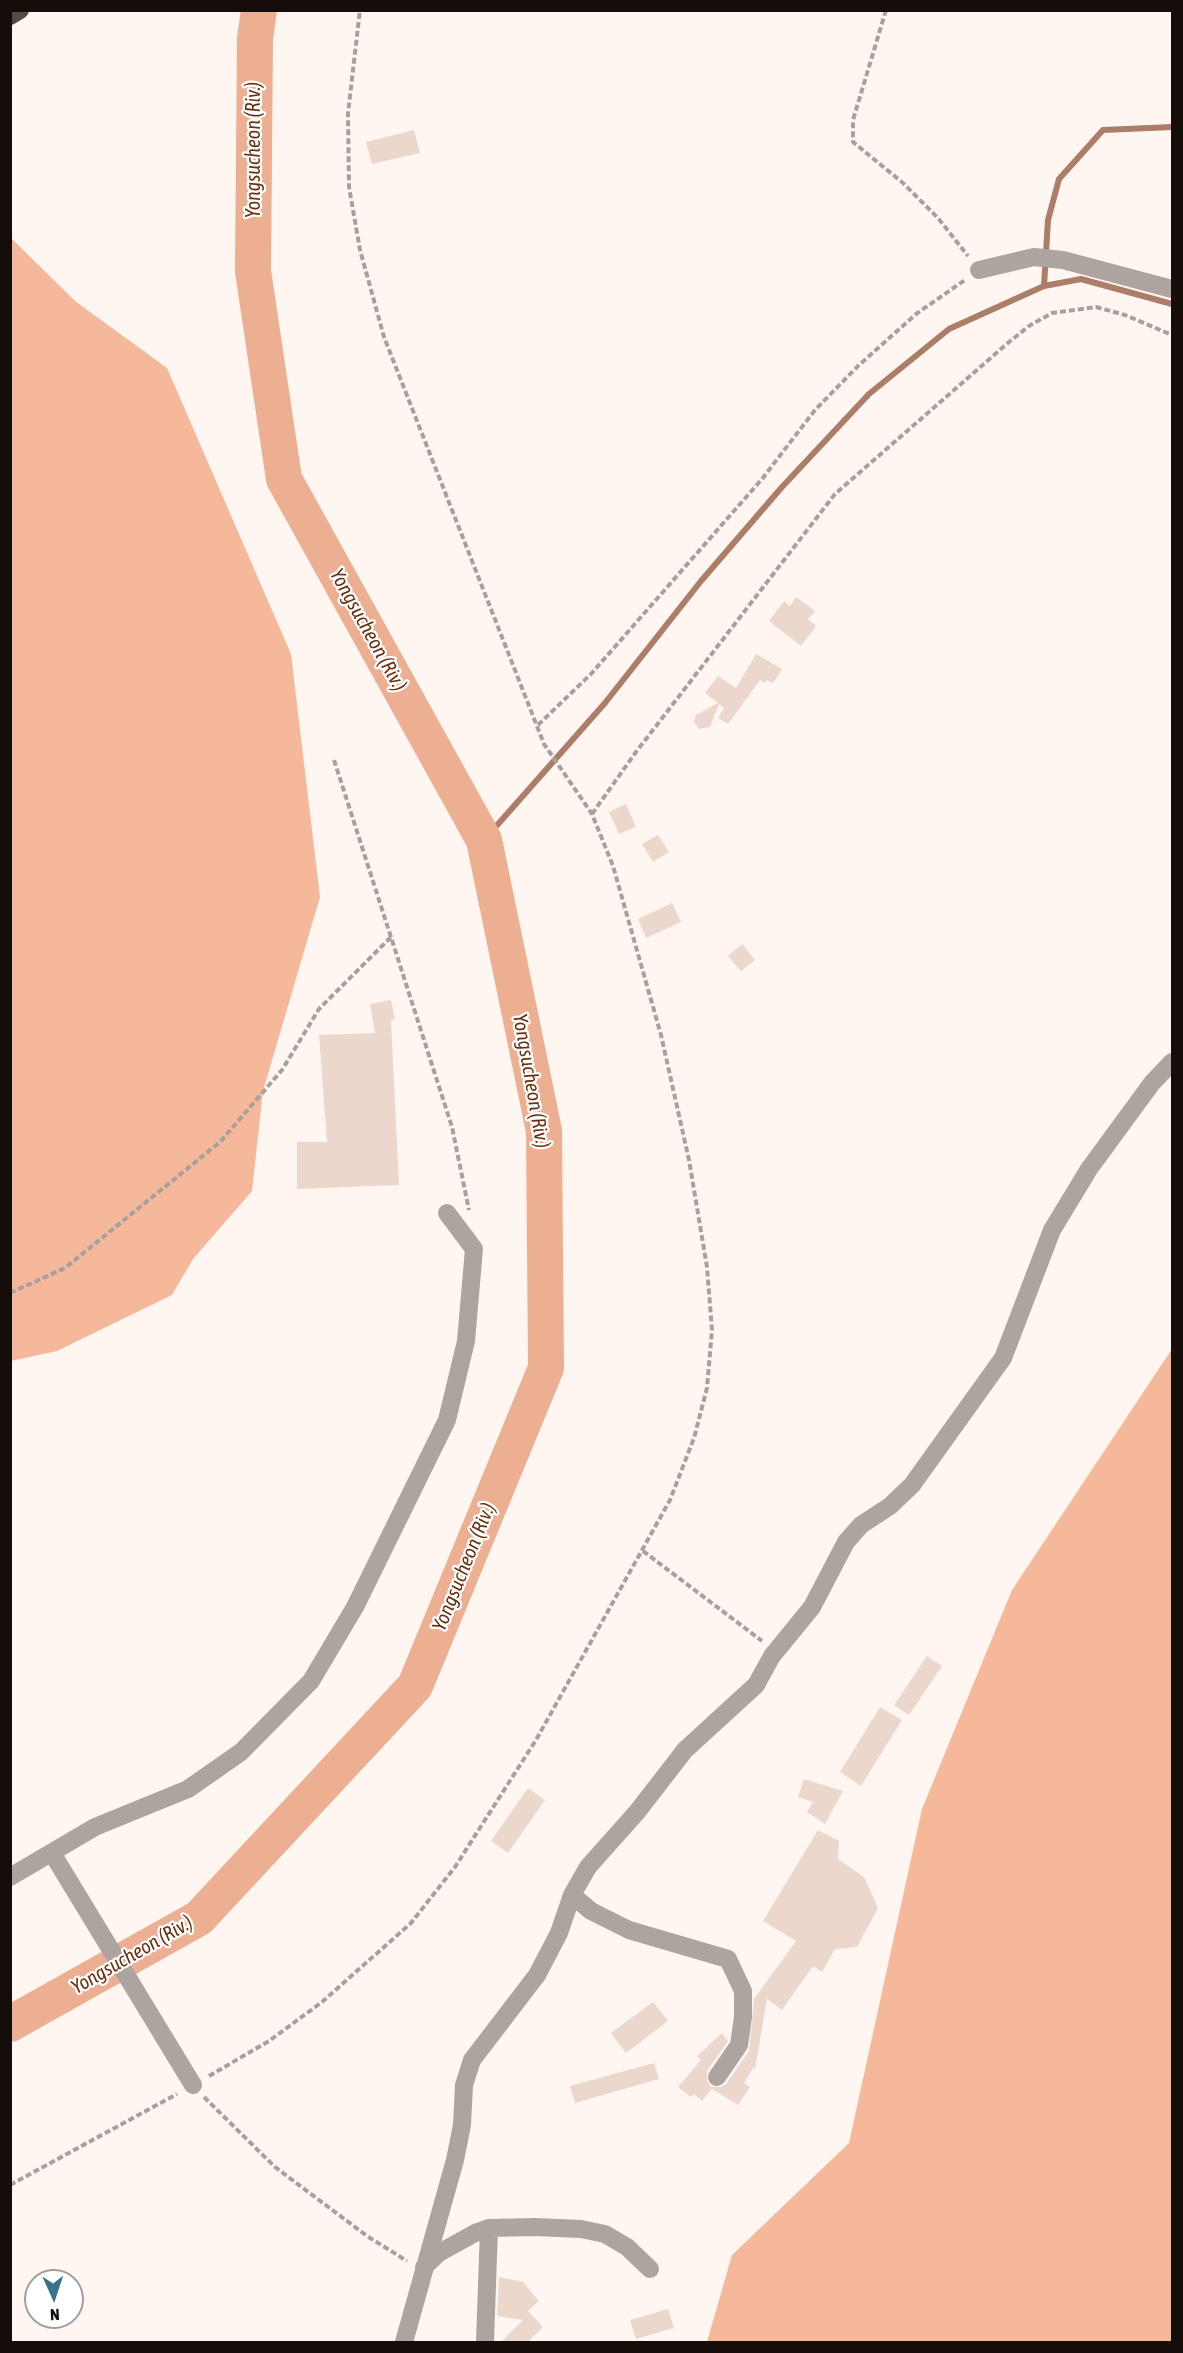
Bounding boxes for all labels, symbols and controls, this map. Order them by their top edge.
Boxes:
water label: Yongsucheon (Riv.) [242,82,266,218]
water label: Yongsucheon (Riv.) [325,565,411,695]
water label: Yongsucheon (Riv.) [507,1012,555,1150]
water label: Yongsucheon (Riv.) [427,1499,501,1635]
water label: Yongsucheon (Riv.) [67,1911,197,1999]
north arrow [24,2269,84,2329]
text: N [50,2306,60,2324]

